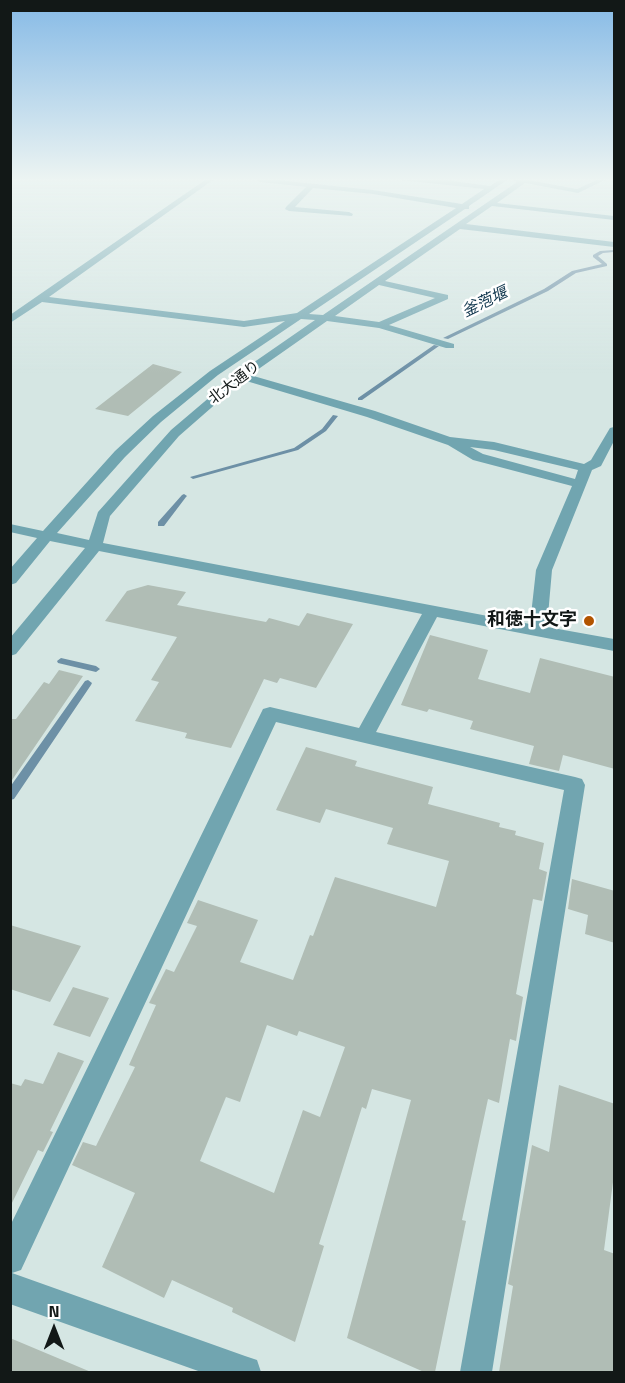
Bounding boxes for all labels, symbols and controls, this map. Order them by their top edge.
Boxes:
water label: 釜萢堰 [459,284,511,322]
street label: 北大通り [206,357,264,409]
place label: 和徳十文字 [487,610,577,632]
marker: 和徳十文字 [582,614,596,628]
north arrow [24,1299,84,1359]
text: N [48,1299,60,1323]

